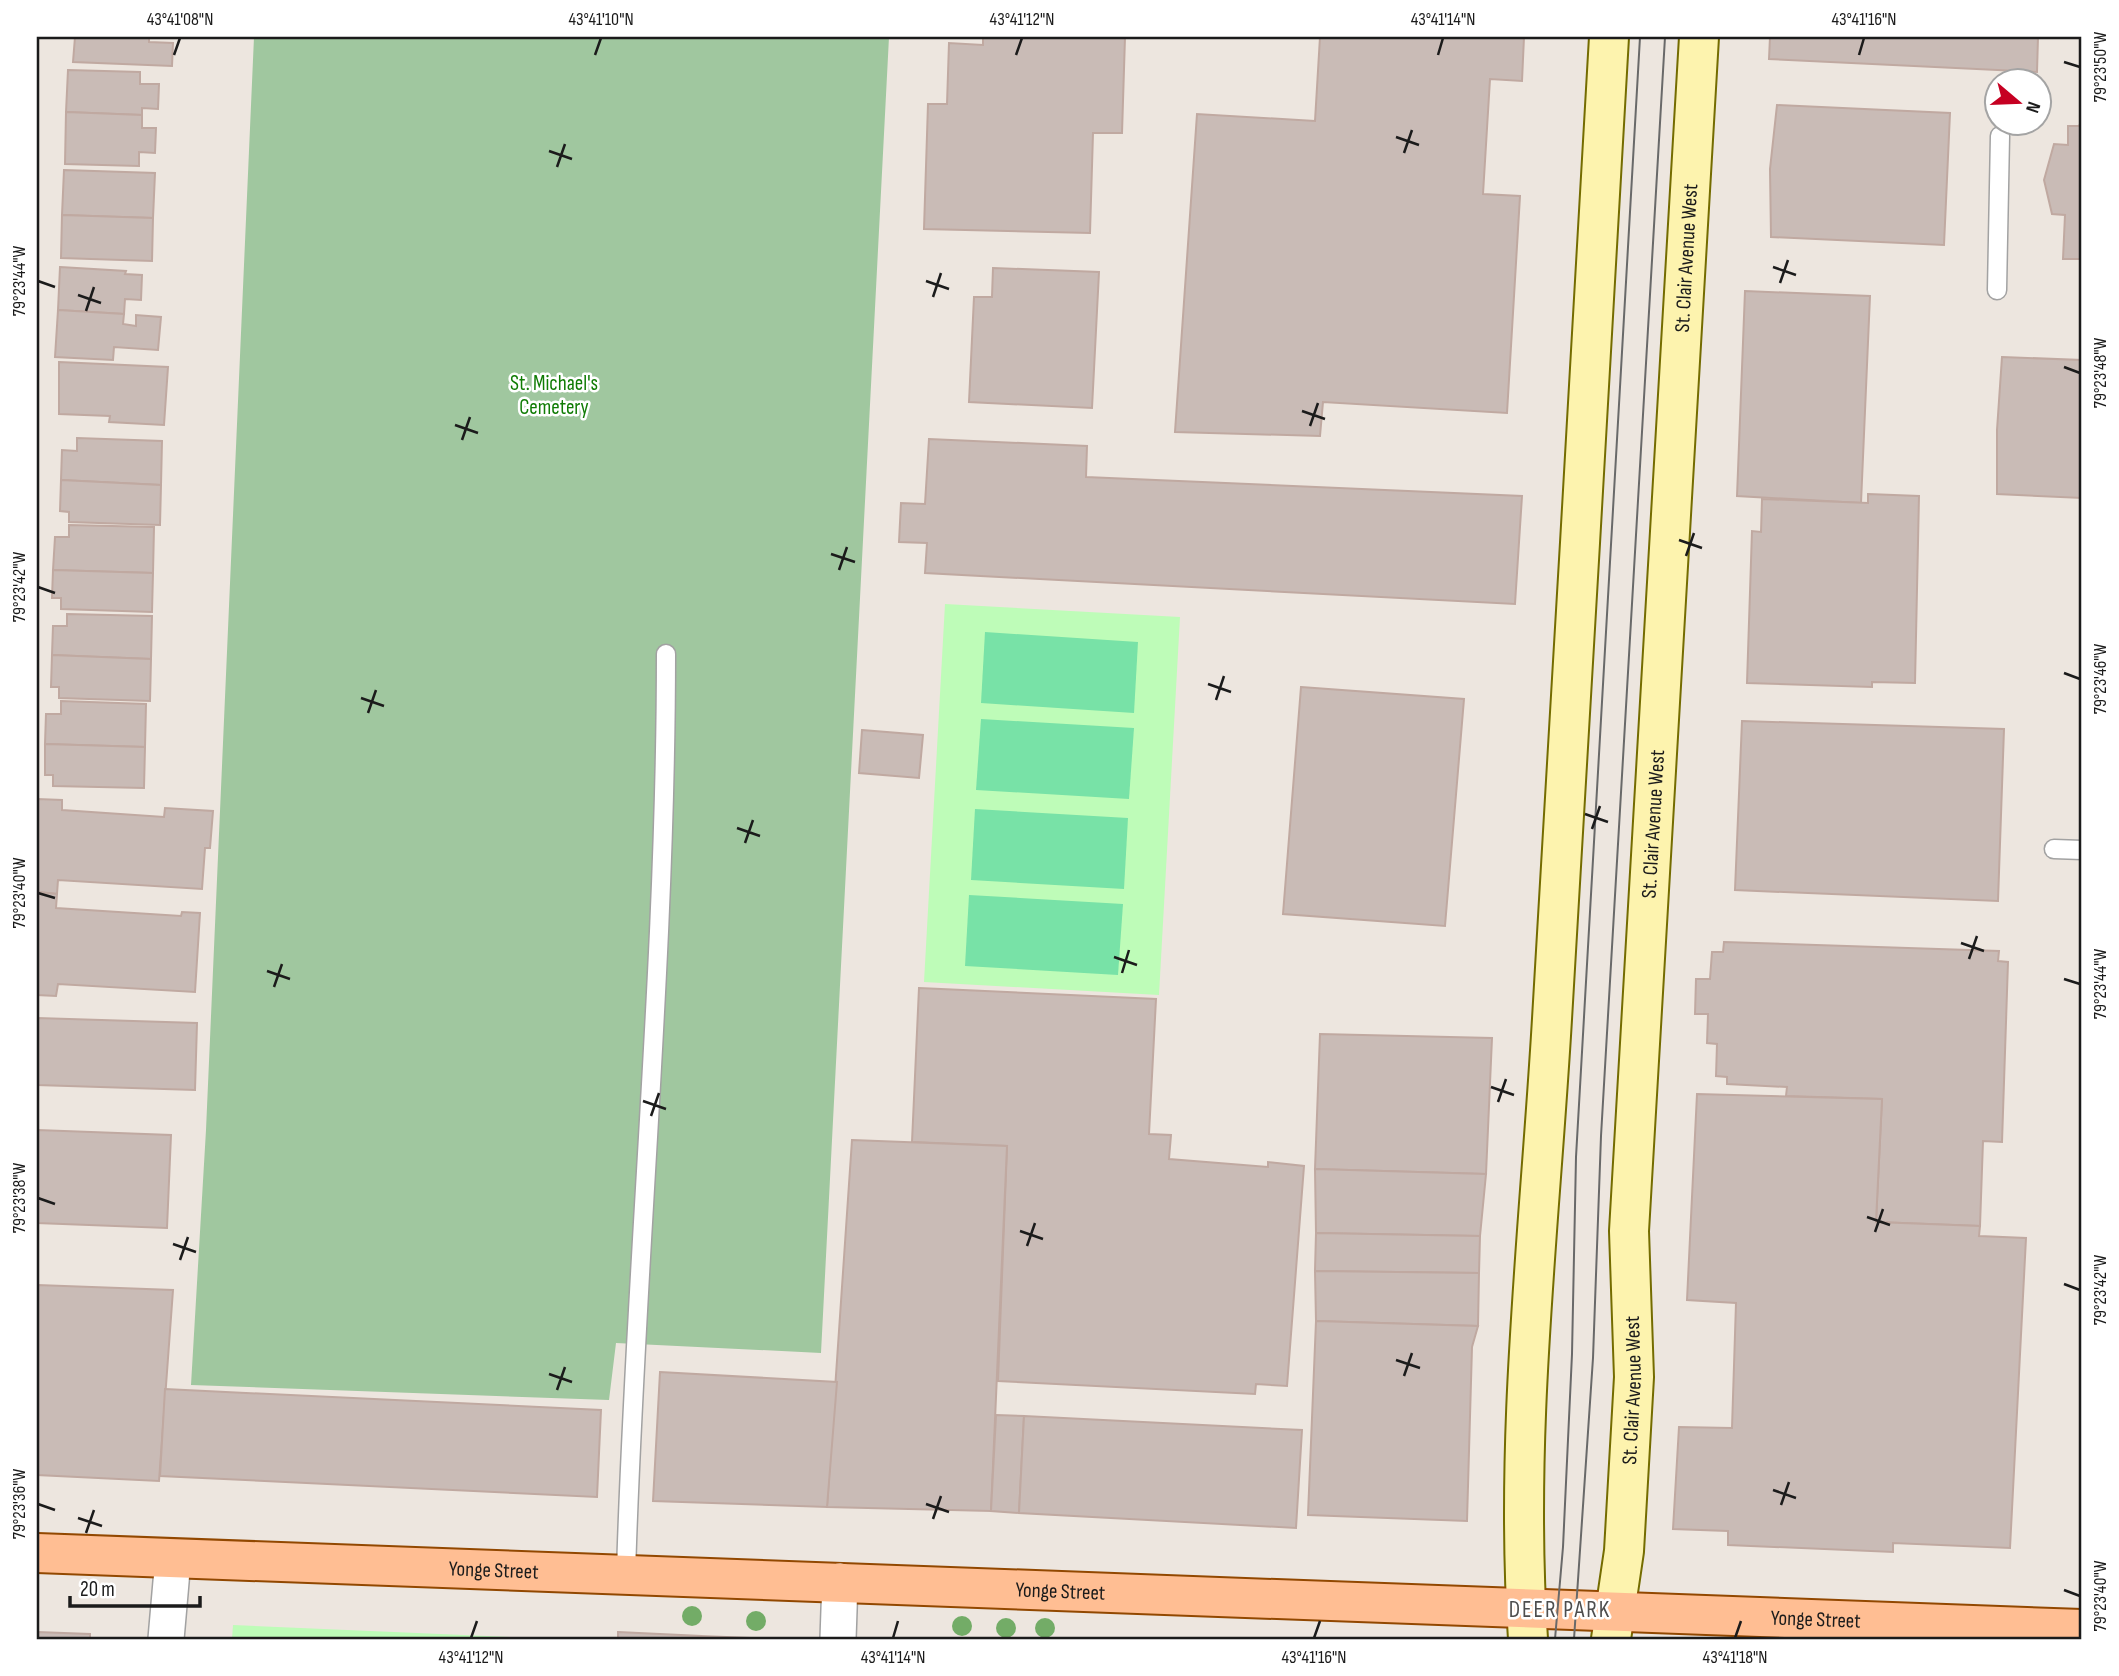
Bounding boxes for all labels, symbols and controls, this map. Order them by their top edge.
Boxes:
text: 43°41'08"N [147,9,213,30]
text: 43°41'10"N [568,9,634,30]
text: 43°41'12"N [990,9,1054,30]
text: 43°41'14"N [1411,9,1475,30]
text: 43°41'16"N [1831,9,1897,30]
text: 79°23'50"W [2090,31,2111,102]
north arrow [1982,66,2052,136]
text: N [2020,99,2045,116]
street label: St. Clair Avenue West [1670,183,1703,333]
text: 79°23'44"W [9,246,30,316]
text: 79°23'48"W [2090,337,2111,408]
park label: St. Michael's Cemetery [510,371,598,420]
text: 79°23'42"W [9,552,30,622]
text: 79°23'46"W [2090,643,2111,714]
street label: St. Clair Avenue West [1637,749,1670,899]
text: 79°23'40"W [9,857,30,928]
text: 79°23'44"W [2090,949,2111,1019]
text: 79°23'38"W [9,1162,30,1233]
text: 79°23'42"W [2090,1255,2111,1325]
street label: St. Clair Avenue West [1617,1315,1647,1465]
text: 79°23'36"W [9,1468,30,1539]
street label: Yonge Street [448,1556,539,1585]
text: 79°23'40"W [2090,1560,2111,1631]
scale bar [70,1564,200,1608]
text: 20 m [80,1577,115,1602]
street label: Yonge Street [1015,1577,1106,1606]
district label: DEER PARK [1509,1596,1611,1624]
street label: Yonge Street [1770,1605,1861,1634]
text: 43°41'12"N [439,1647,503,1668]
text: 43°41'14"N [861,1647,925,1668]
text: 43°41'16"N [1281,1647,1347,1668]
text: 43°41'18"N [1703,1647,1767,1668]

